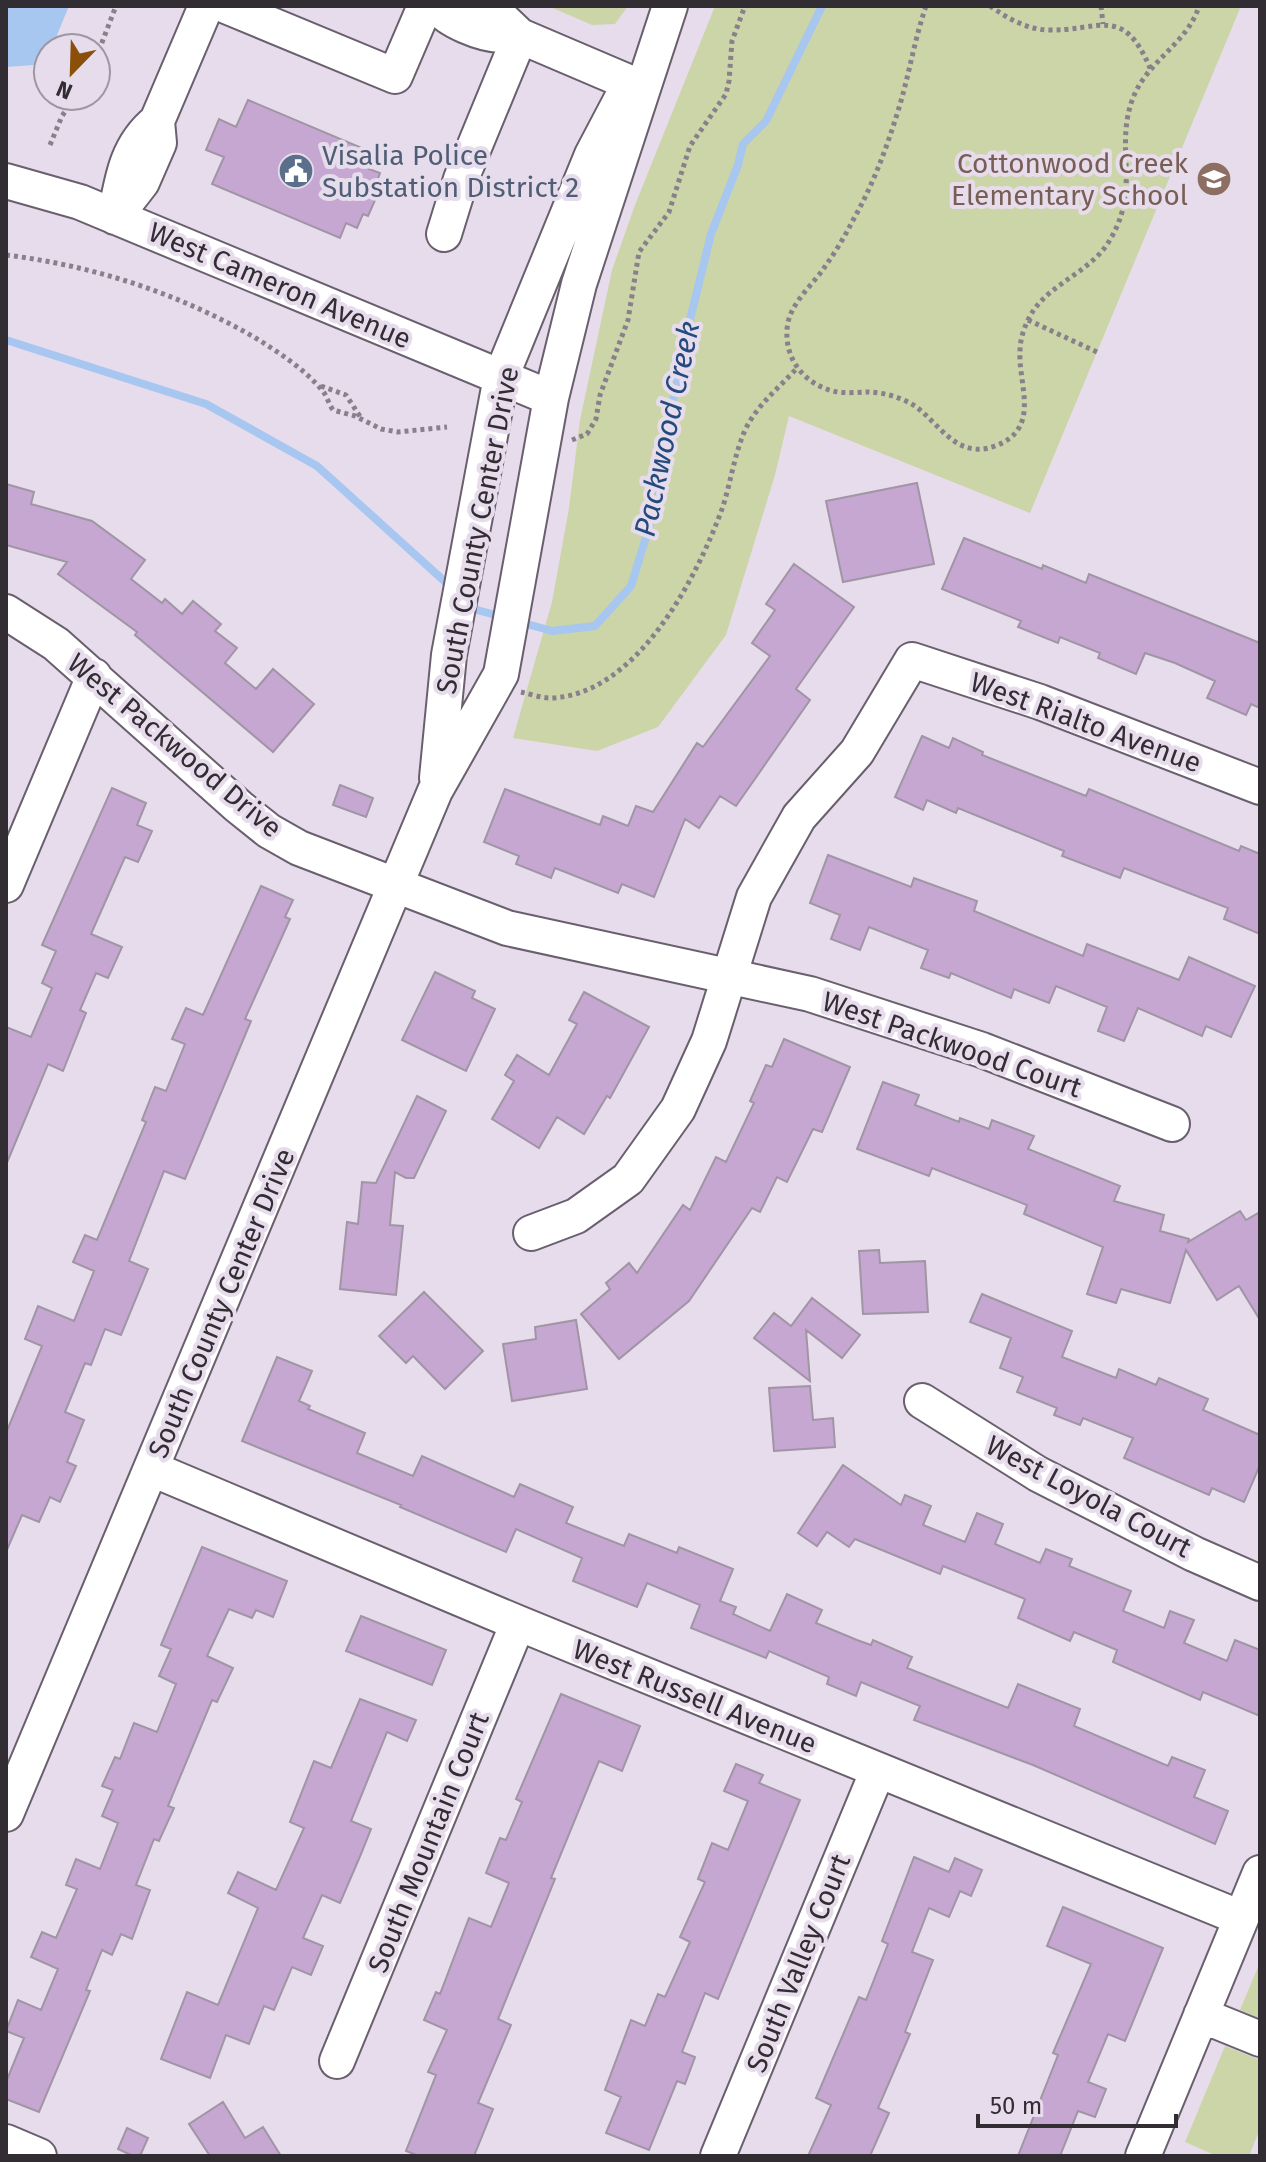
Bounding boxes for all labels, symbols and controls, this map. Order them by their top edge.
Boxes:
north arrow [32,32,112,112]
text: N [52,75,76,105]
place label: Visalia Police Substation District 2 [322,139,579,204]
place label: Cottonwood Creek Elementary School [951,147,1189,212]
public building icon: Visalia Police Substation District 2 [277,152,315,190]
school or university icon: Cottonwood Creek Elementary School [1195,160,1233,198]
street label: West Cameron Avenue [144,215,416,356]
water label: Packwood Creek [627,318,707,540]
street label: South County Center Drive [430,364,525,697]
street label: West Packwood Drive [61,646,288,844]
street label: West Rialto Avenue [966,665,1206,780]
street label: West Packwood Court [818,985,1087,1105]
street label: South County Center Drive [141,1144,302,1463]
street label: West Loyola Court [981,1428,1198,1565]
street label: West Russell Avenue [568,1632,821,1760]
street label: South Mountain Court [361,1706,496,1977]
street label: South Valley Court [740,1848,858,2077]
scale bar [978,2078,1176,2128]
text: 50 m [990,2092,1042,2120]

